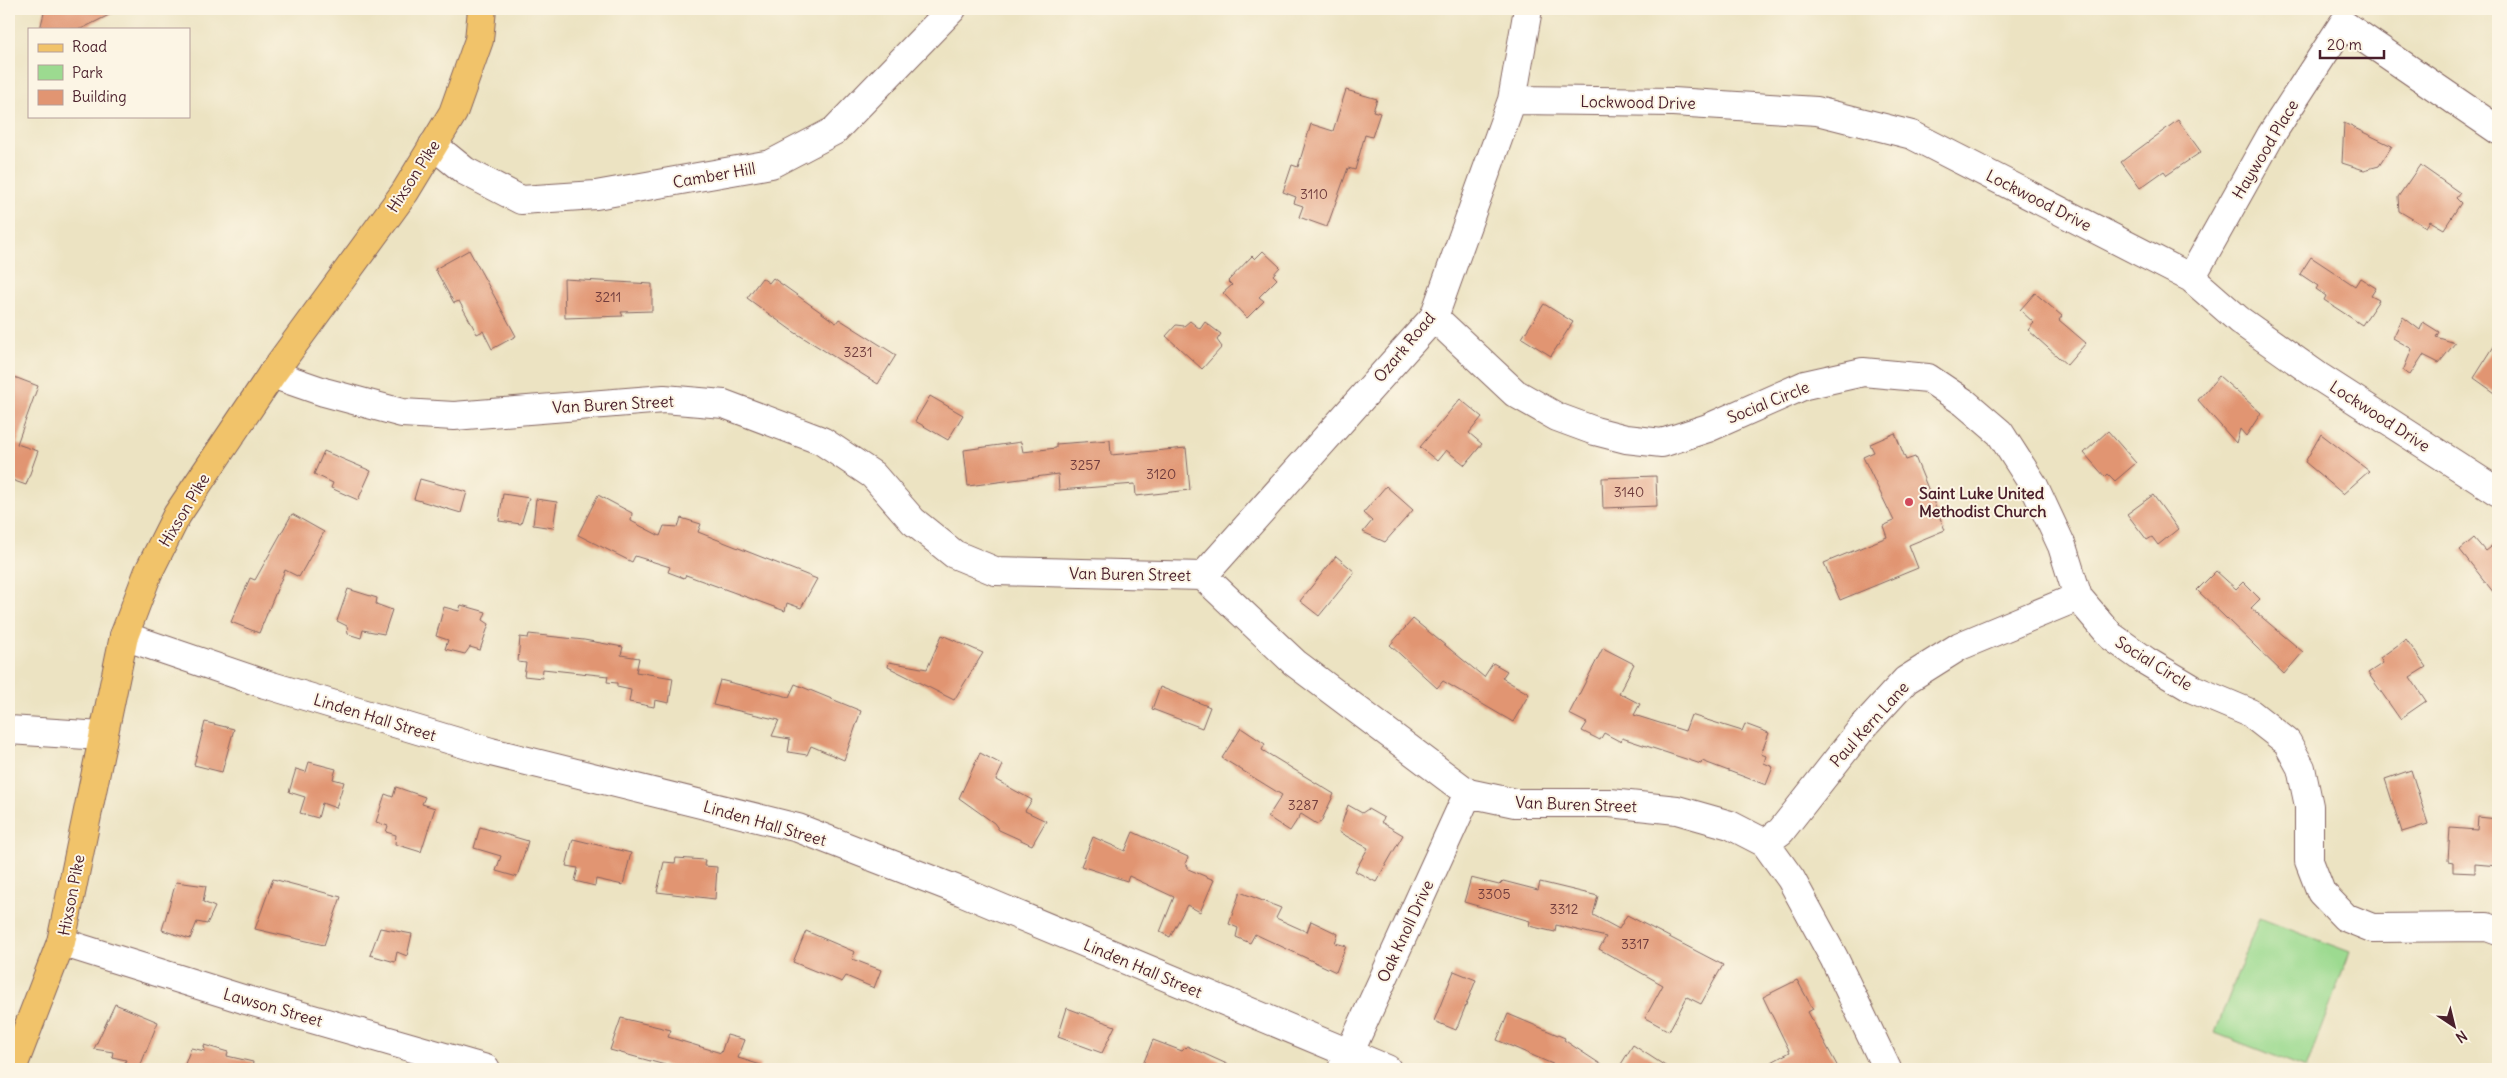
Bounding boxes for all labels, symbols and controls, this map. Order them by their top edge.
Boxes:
legend [28,28,190,118]
scale bar [2320,28,2383,60]
text: 20 m [2327,35,2362,54]
text: Road [72,37,107,56]
text: Park [72,63,103,82]
text: Building [72,87,127,106]
street label: Lockwood Drive [1580,91,1696,113]
street label: Haywood Place [2228,96,2302,202]
street label: Hixson Pike [382,136,444,216]
street label: Camber Hill [671,158,757,192]
street label: Lockwood Drive [1983,165,2095,235]
house number: 3110 [1300,185,1328,203]
house number: 3211 [595,288,621,306]
street label: Ozark Road [1369,308,1439,386]
house number: 3231 [844,343,872,361]
street label: Social Circle [1724,376,1812,428]
street label: Lockwood Drive [2326,376,2434,456]
street label: Van Buren Street [552,391,675,417]
house number: 3257 [1070,456,1100,474]
house number: 3120 [1146,465,1176,483]
street label: Hixson Pike [154,470,214,550]
house number: 3140 [1614,483,1644,501]
place label: Saint Luke United Methodist Church [1919,483,2046,521]
marker: Saint Luke United Methodist Church [1903,496,1915,508]
street label: Van Buren Street [1069,563,1192,585]
street label: Social Circle [2112,631,2196,695]
street label: Paul Kern Lane [1825,677,1913,771]
street label: Linden Hall Street [311,689,439,745]
street label: Van Buren Street [1515,792,1638,816]
street label: Linden Hall Street [701,796,829,850]
house number: 3287 [1288,796,1318,814]
street label: Hixson Pike [53,853,89,937]
street label: Oak Knoll Drive [1373,877,1437,985]
house number: 3305 [1477,885,1511,903]
house number: 3312 [1550,900,1579,918]
street label: Linden Hall Street [1081,934,1206,1002]
house number: 3317 [1621,935,1649,953]
street label: Lawson Street [221,983,326,1031]
north arrow [2430,1000,2480,1050]
text: N [2452,1026,2471,1047]

